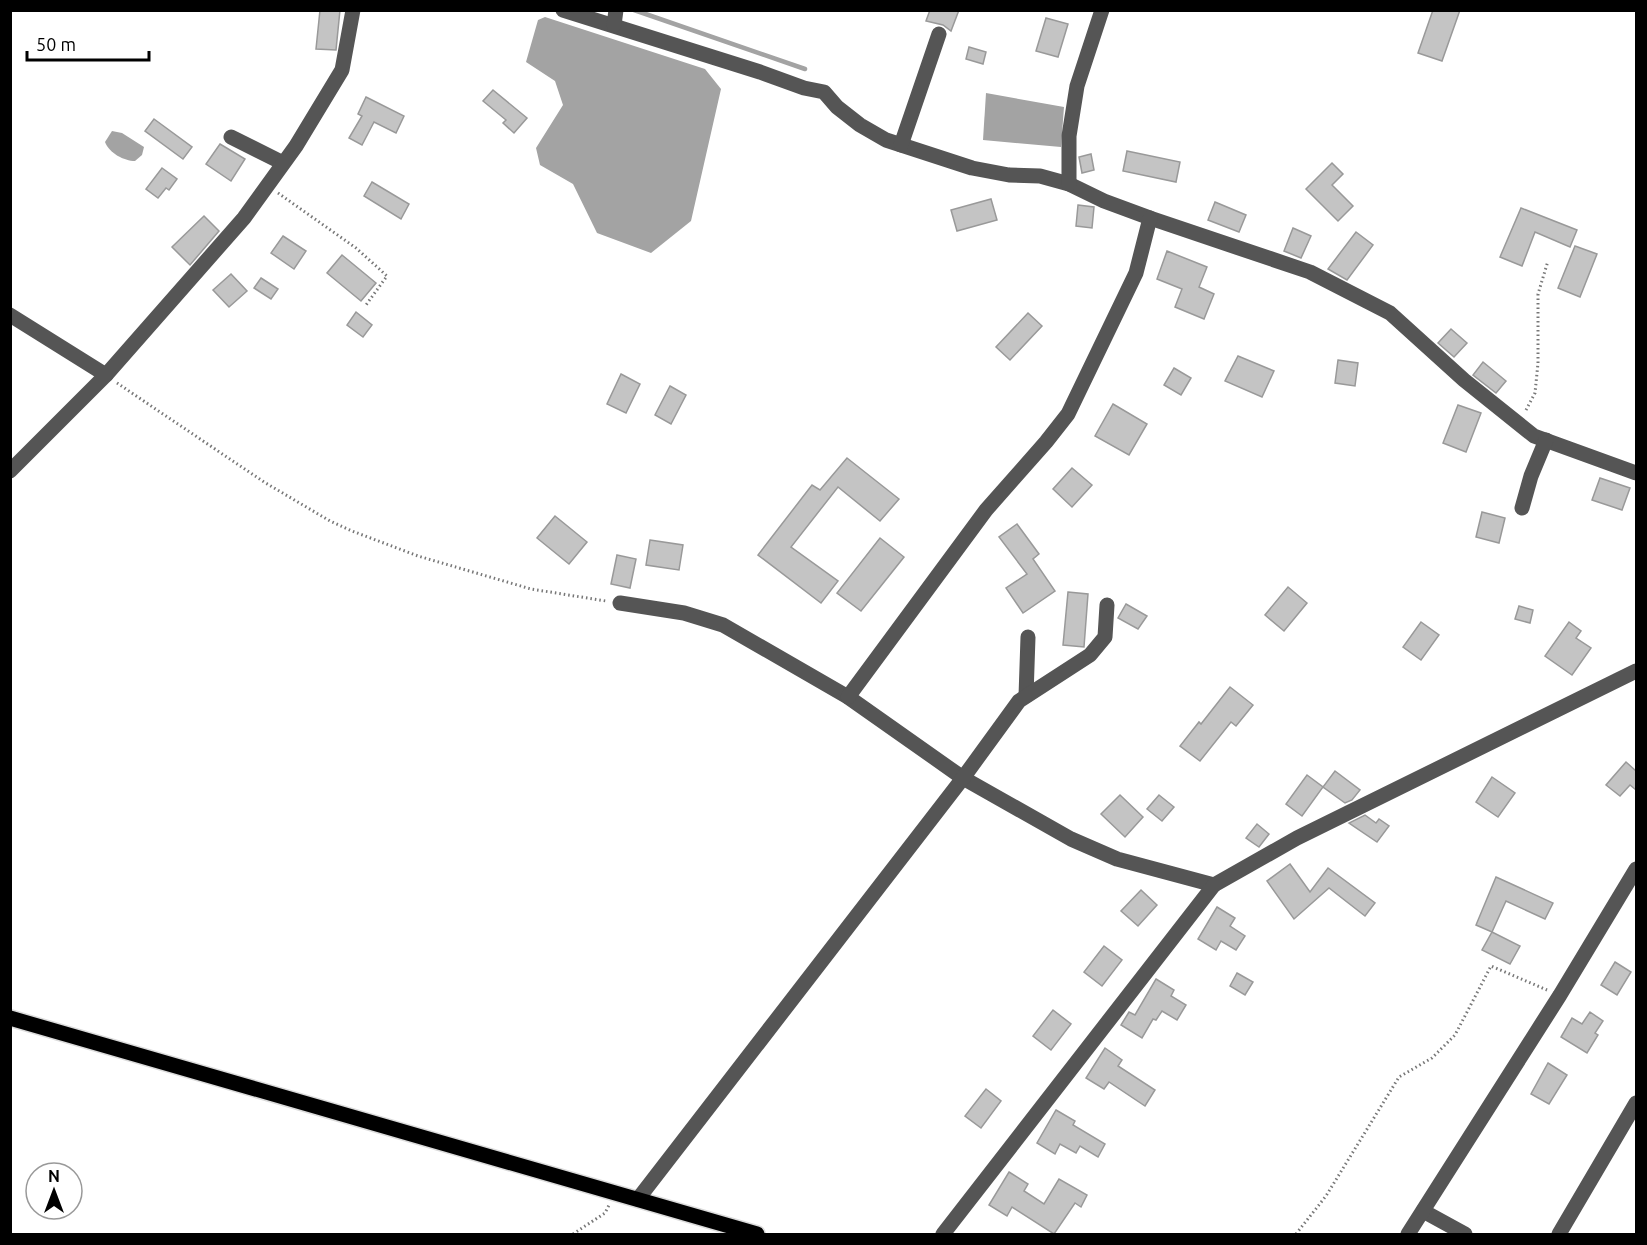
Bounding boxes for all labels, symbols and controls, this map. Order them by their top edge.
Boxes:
scale bar [27,24,148,62]
text: 50 m [36,34,76,54]
north arrow [24,1161,84,1221]
text: N [48,1167,60,1185]

